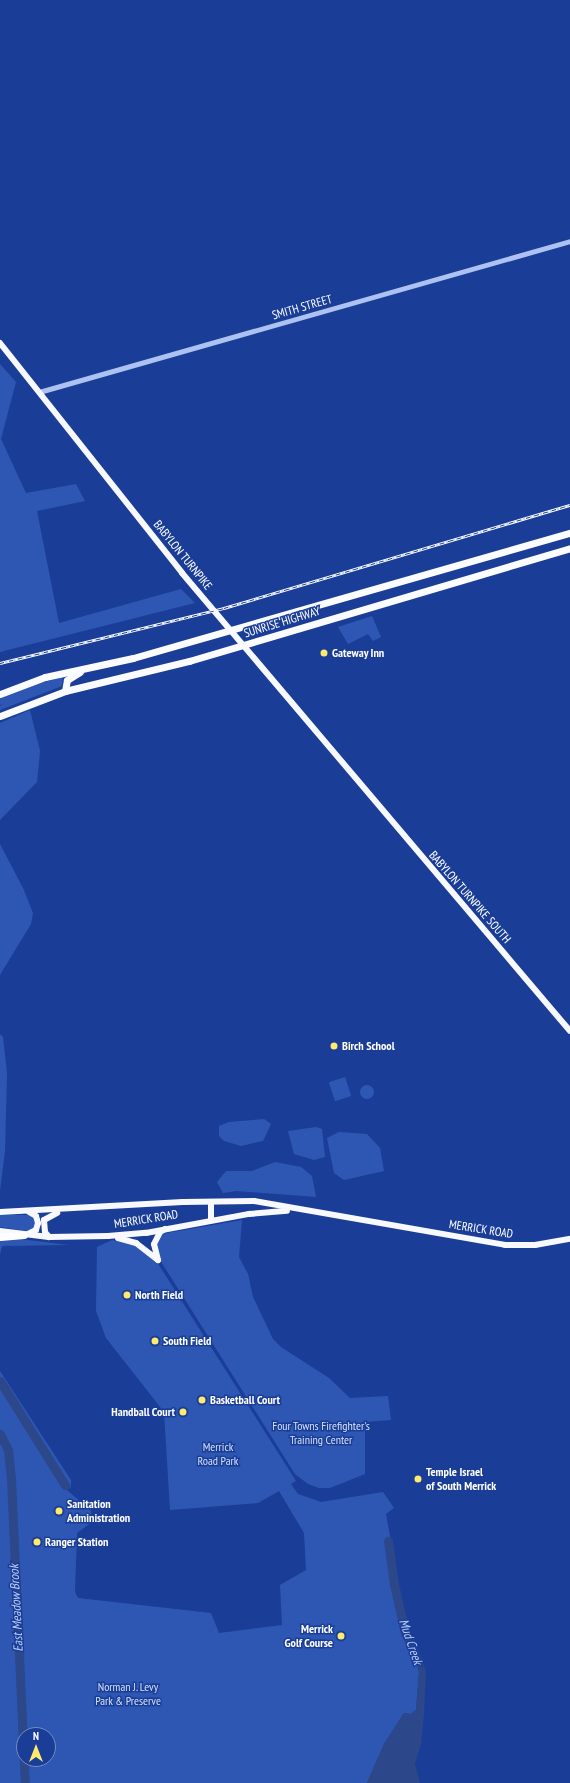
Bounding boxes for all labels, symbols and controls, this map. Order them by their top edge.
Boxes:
street label: SMITH STREET [270,292,334,322]
street label: BABYLON TURNPIKE [151,517,215,593]
street label: SUNRISE HIGHWAY [242,604,322,640]
place label: Gateway Inn [332,646,385,660]
marker: Gateway Inn [319,648,329,658]
street label: BABYLON TURNPIKE SOUTH [426,848,514,946]
place label: Birch School [342,1039,395,1053]
marker: Birch School [329,1041,339,1051]
street label: MERRICK ROAD [113,1207,179,1231]
street label: MERRICK ROAD [448,1217,514,1241]
place label: North Field [135,1288,183,1302]
marker: North Field [122,1290,132,1300]
place label: South Field [163,1334,211,1348]
marker: South Field [150,1336,160,1346]
place label: Basketball Court [210,1393,280,1407]
marker: Basketball Court [197,1395,207,1405]
place label: Handball Court [111,1405,175,1419]
marker: Handball Court [178,1407,188,1417]
park label: Four Towns Firefighter's Training Center [272,1419,370,1447]
park label: Merrick Road Park [198,1440,238,1468]
place label: Temple Israel of South Merrick [426,1465,496,1493]
marker: Temple Israel of South Merrick [413,1474,423,1484]
place label: Sanitation Administration [67,1497,130,1525]
marker: Sanitation Administration [54,1506,64,1516]
place label: Ranger Station [45,1535,108,1549]
marker: Ranger Station [32,1537,42,1547]
water label: East Meadow Brook [7,1564,27,1652]
water label: Mud Creek [395,1617,425,1667]
place label: Merrick Golf Course [284,1622,333,1650]
marker: Merrick Golf Course [336,1631,346,1641]
park label: Norman J. Levy Park & Preserve [95,1680,161,1708]
north arrow [16,1727,56,1767]
text: N [33,1729,39,1743]

